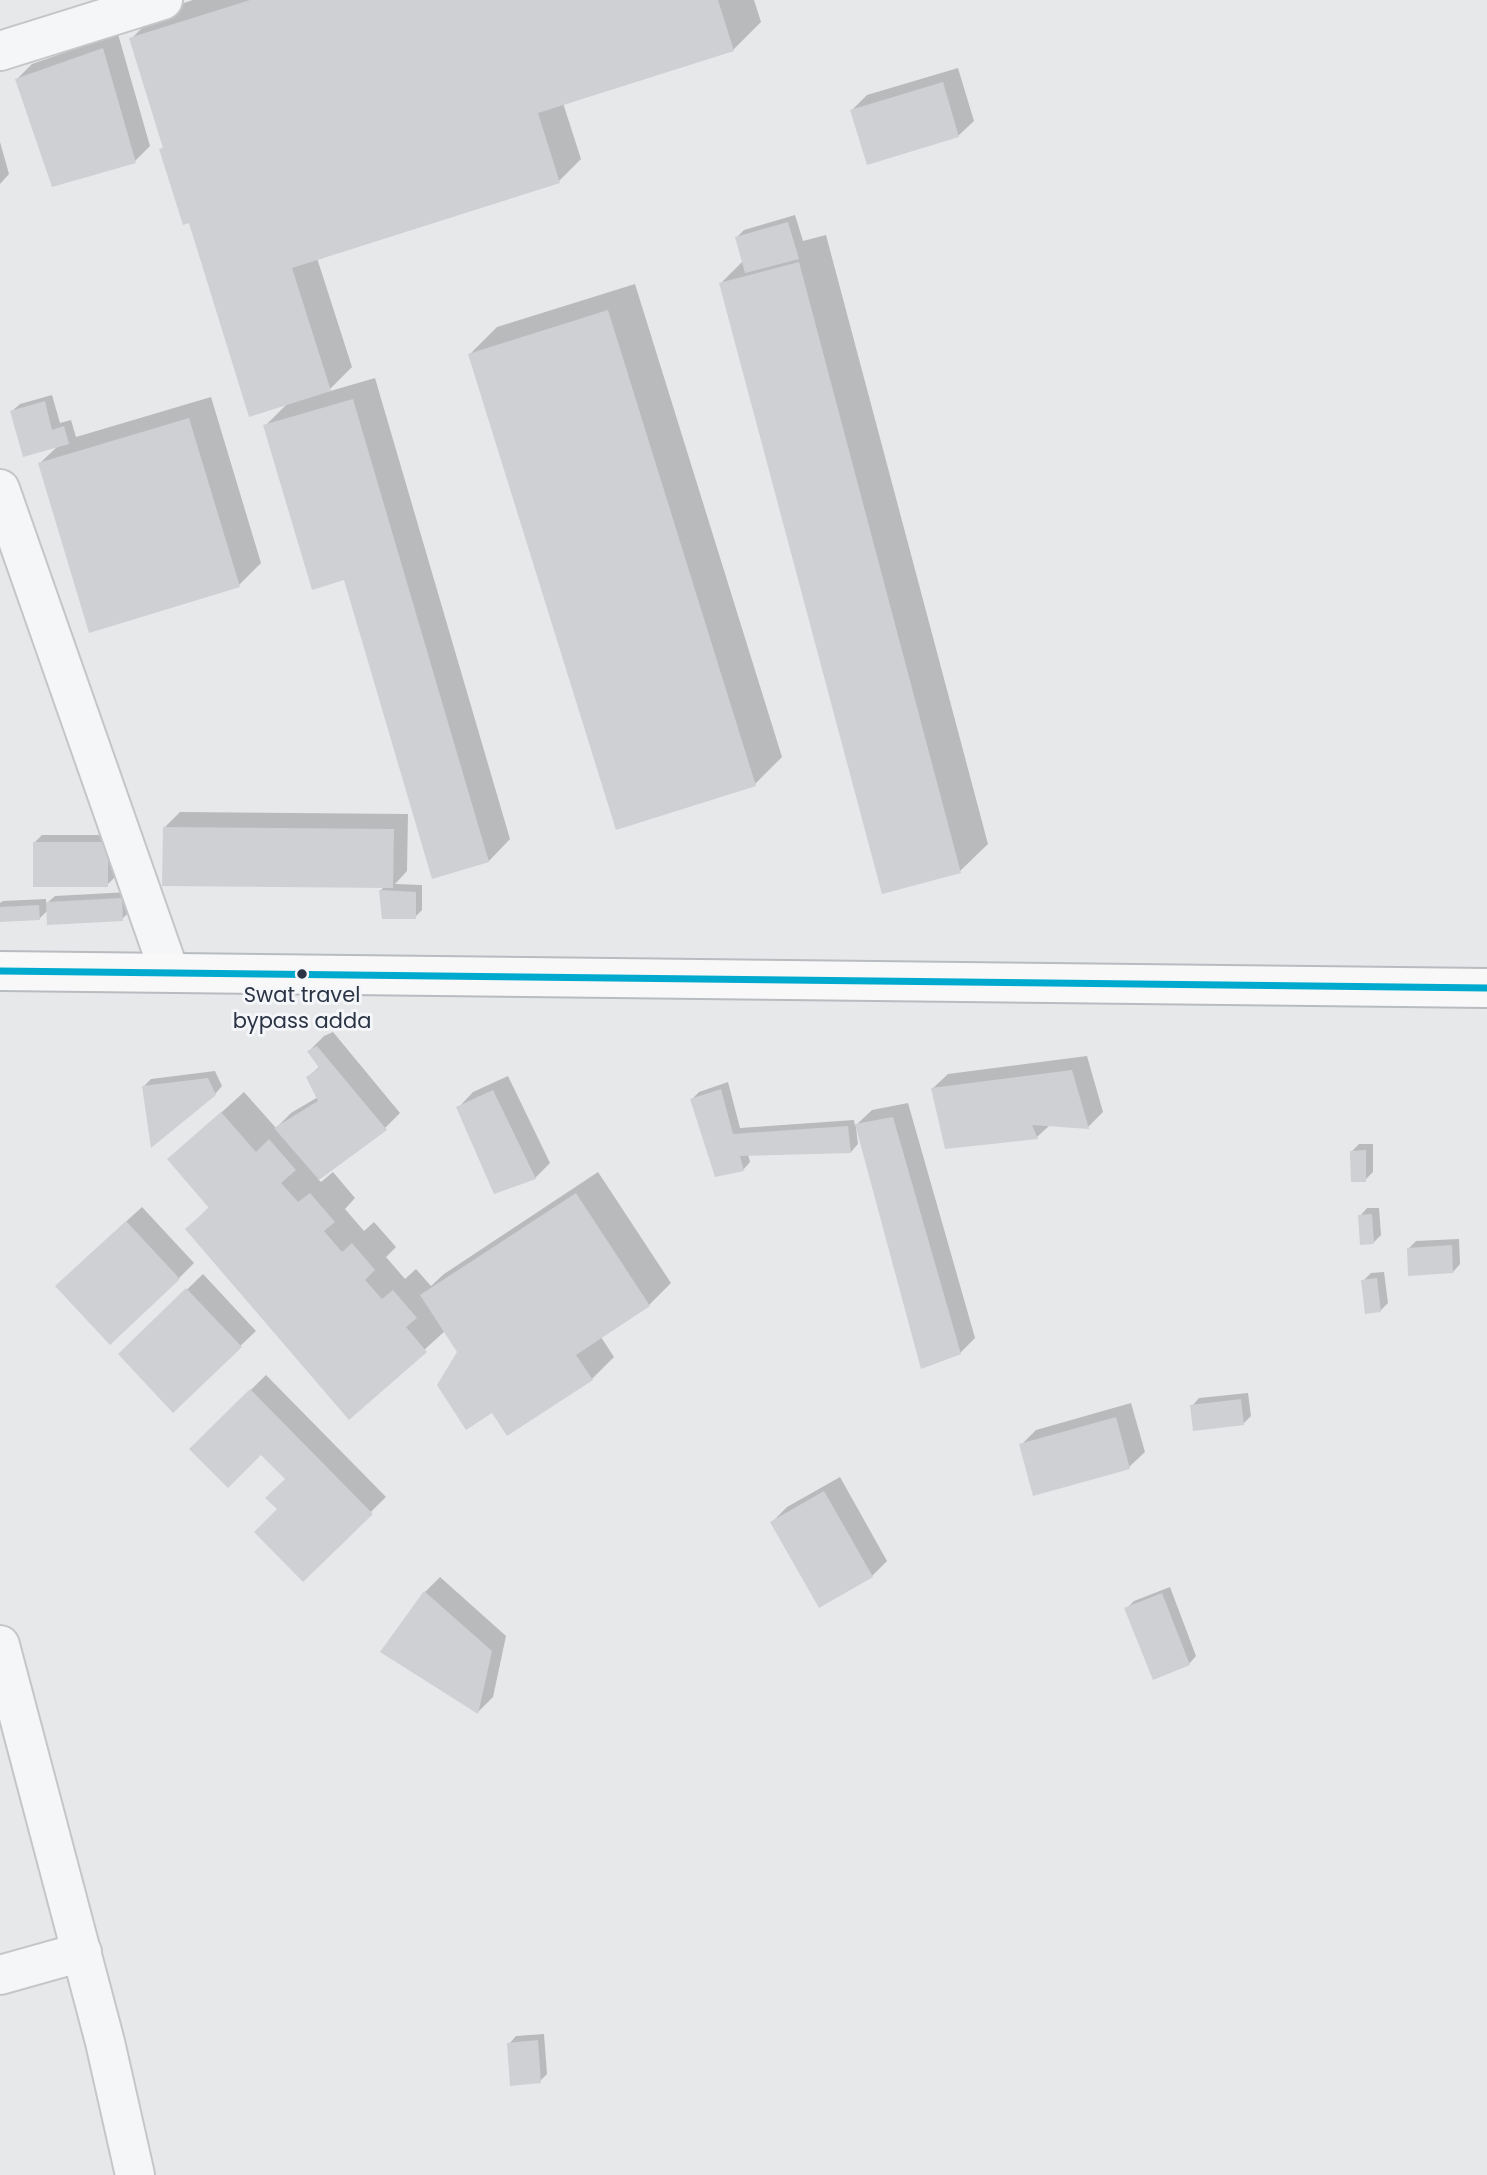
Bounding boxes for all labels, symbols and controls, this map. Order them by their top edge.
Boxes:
marker: Swat travel bypass adda [295,967,309,981]
place label: Swat travel bypass adda [233,984,371,1034]

